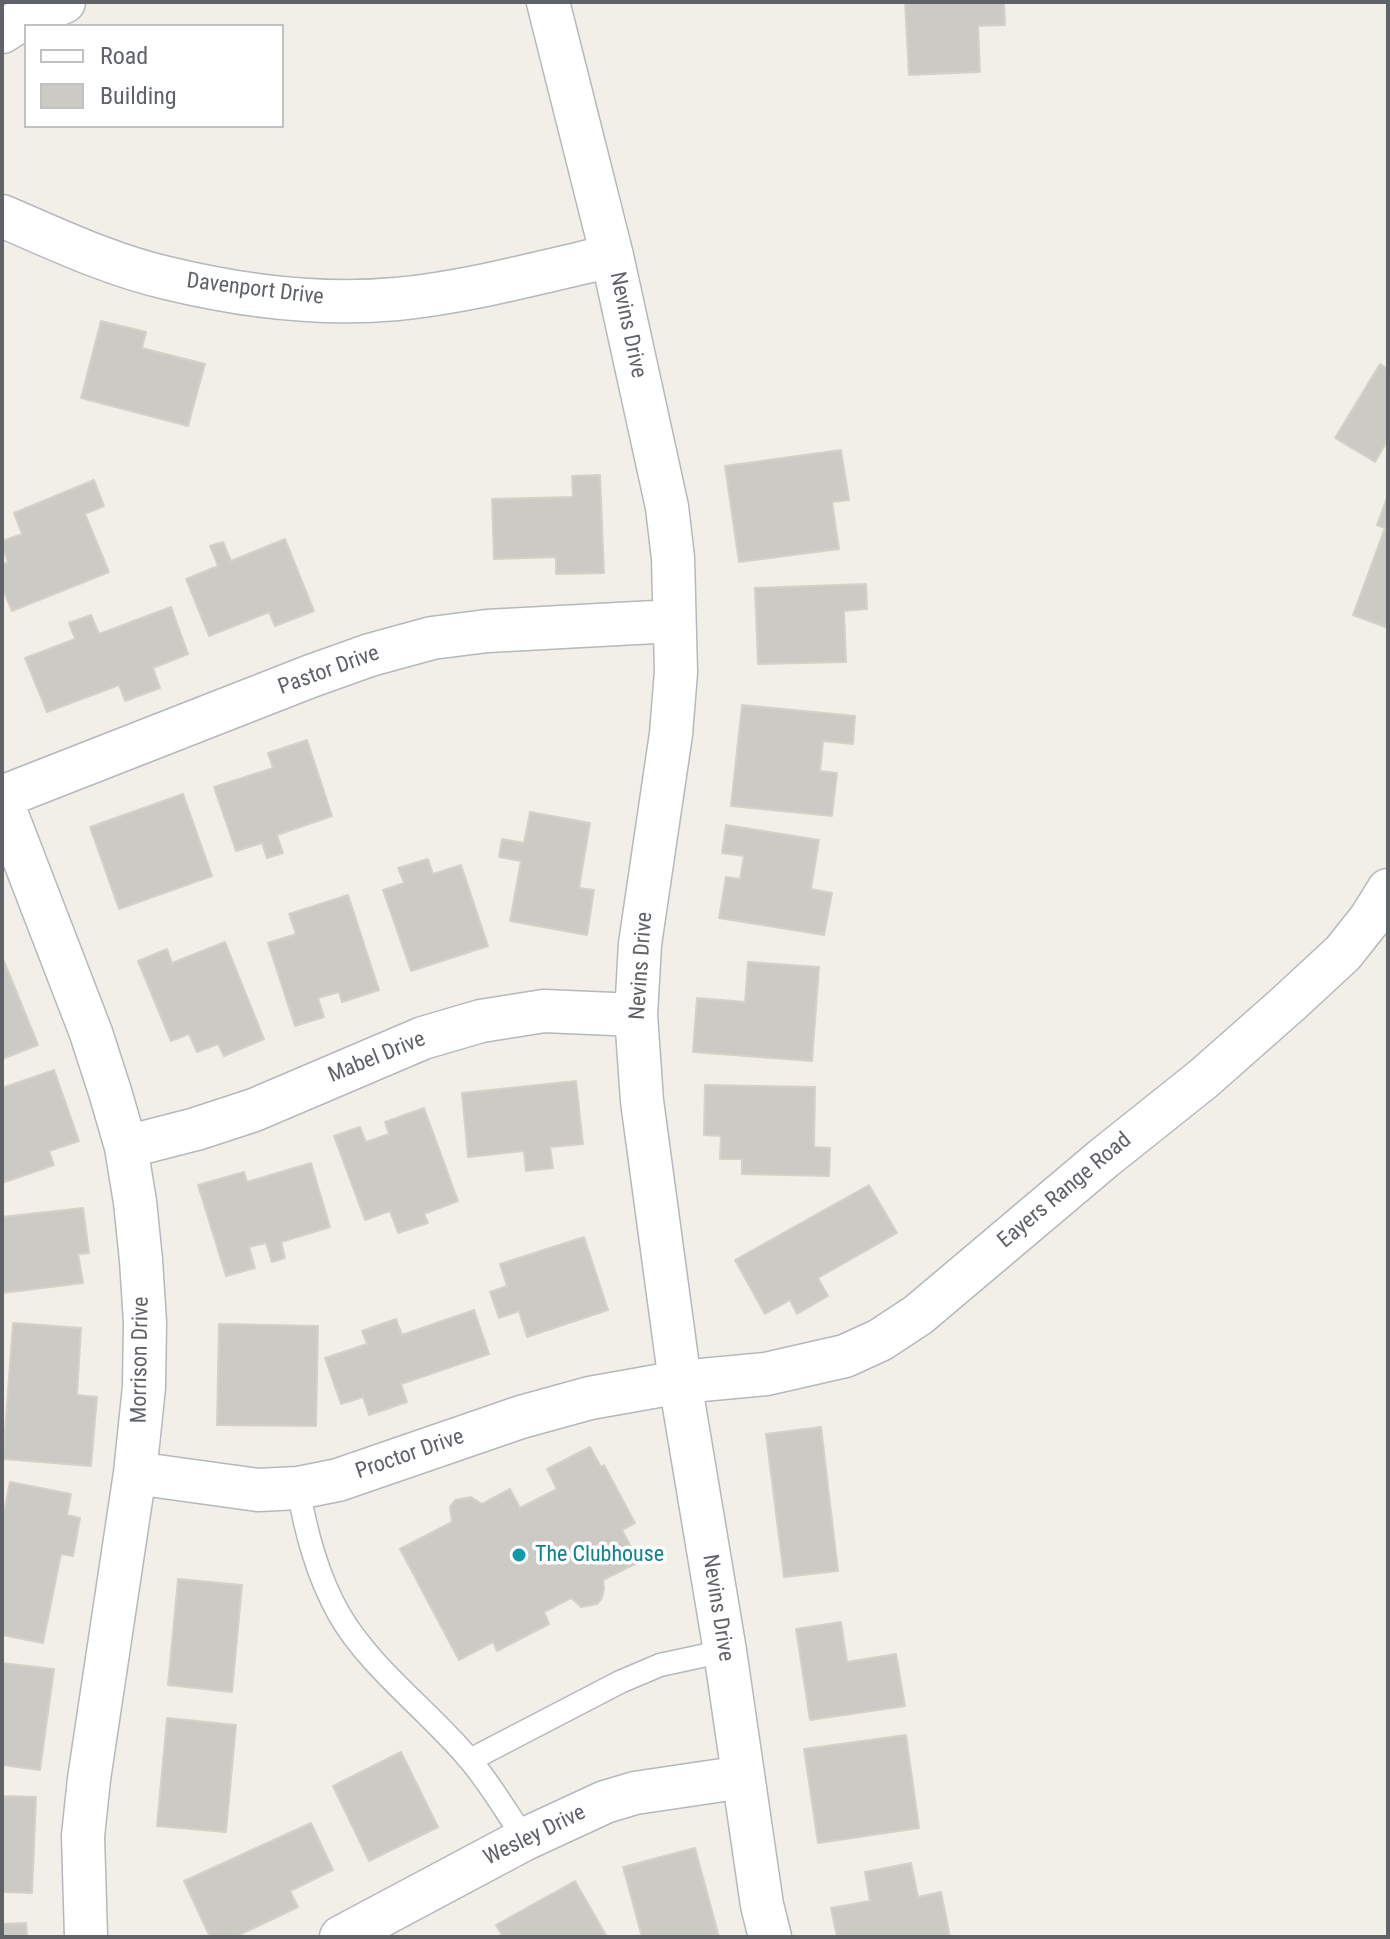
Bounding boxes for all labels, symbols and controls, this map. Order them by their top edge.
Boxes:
legend [24,24,284,128]
text: Road [100,42,148,70]
text: Building [100,82,177,110]
street label: Davenport Drive [185,269,325,311]
street label: Nevins Drive [603,269,651,381]
street label: Pastor Drive [275,641,383,701]
street label: Nevins Drive [625,911,659,1021]
street label: Mabel Drive [325,1027,429,1089]
street label: Eayers Range Road [993,1128,1137,1254]
street label: Morrison Drive [127,1296,155,1424]
street label: Proctor Drive [352,1424,468,1486]
place label: The Clubhouse [535,1542,664,1568]
marker: The Clubhouse [510,1546,528,1564]
street label: Nevins Drive [696,1553,738,1663]
street label: Wesley Drive [480,1800,590,1872]

